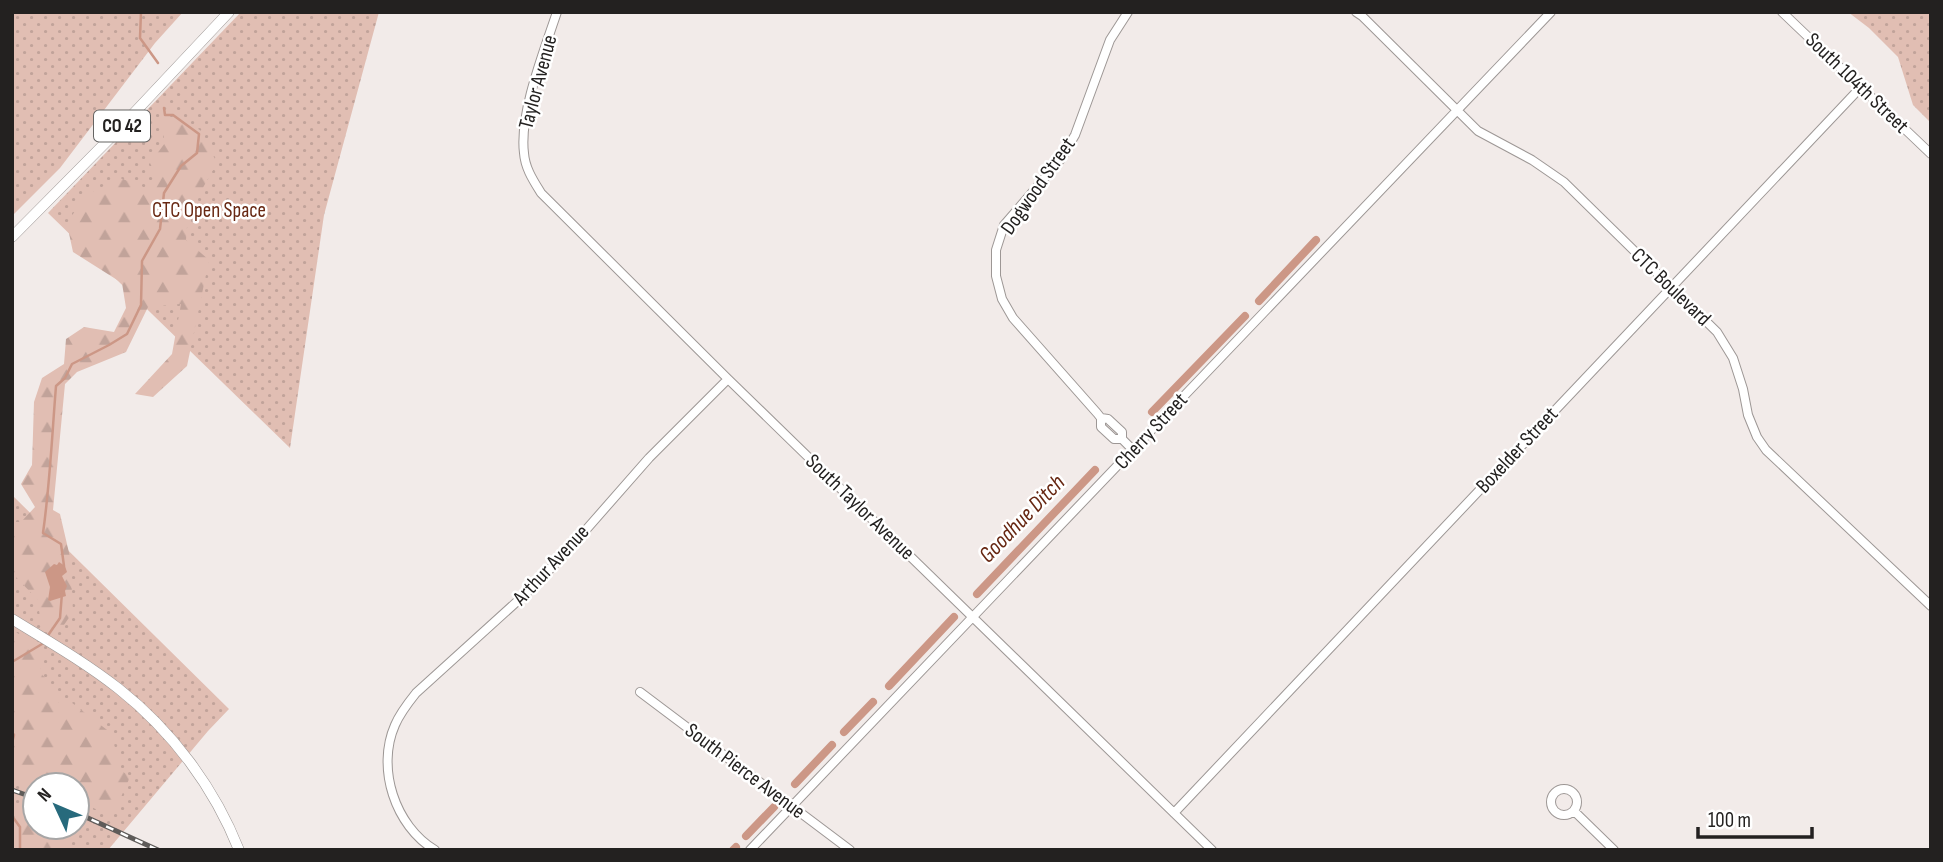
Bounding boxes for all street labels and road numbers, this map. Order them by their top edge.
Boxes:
street label: South 104th Street [1800,28,1914,138]
street label: Taylor Avenue [513,32,563,132]
road number: CO 42 [94,110,150,142]
street label: Dogwood Street [995,133,1081,239]
street label: CTC Boulevard [1626,243,1716,331]
street label: Cherry Street [1109,388,1193,474]
street label: Boxelder Street [1471,402,1563,498]
street label: South Taylor Avenue [800,449,920,565]
street label: Arthur Avenue [507,520,594,611]
street label: South Pierce Avenue [680,718,810,824]

